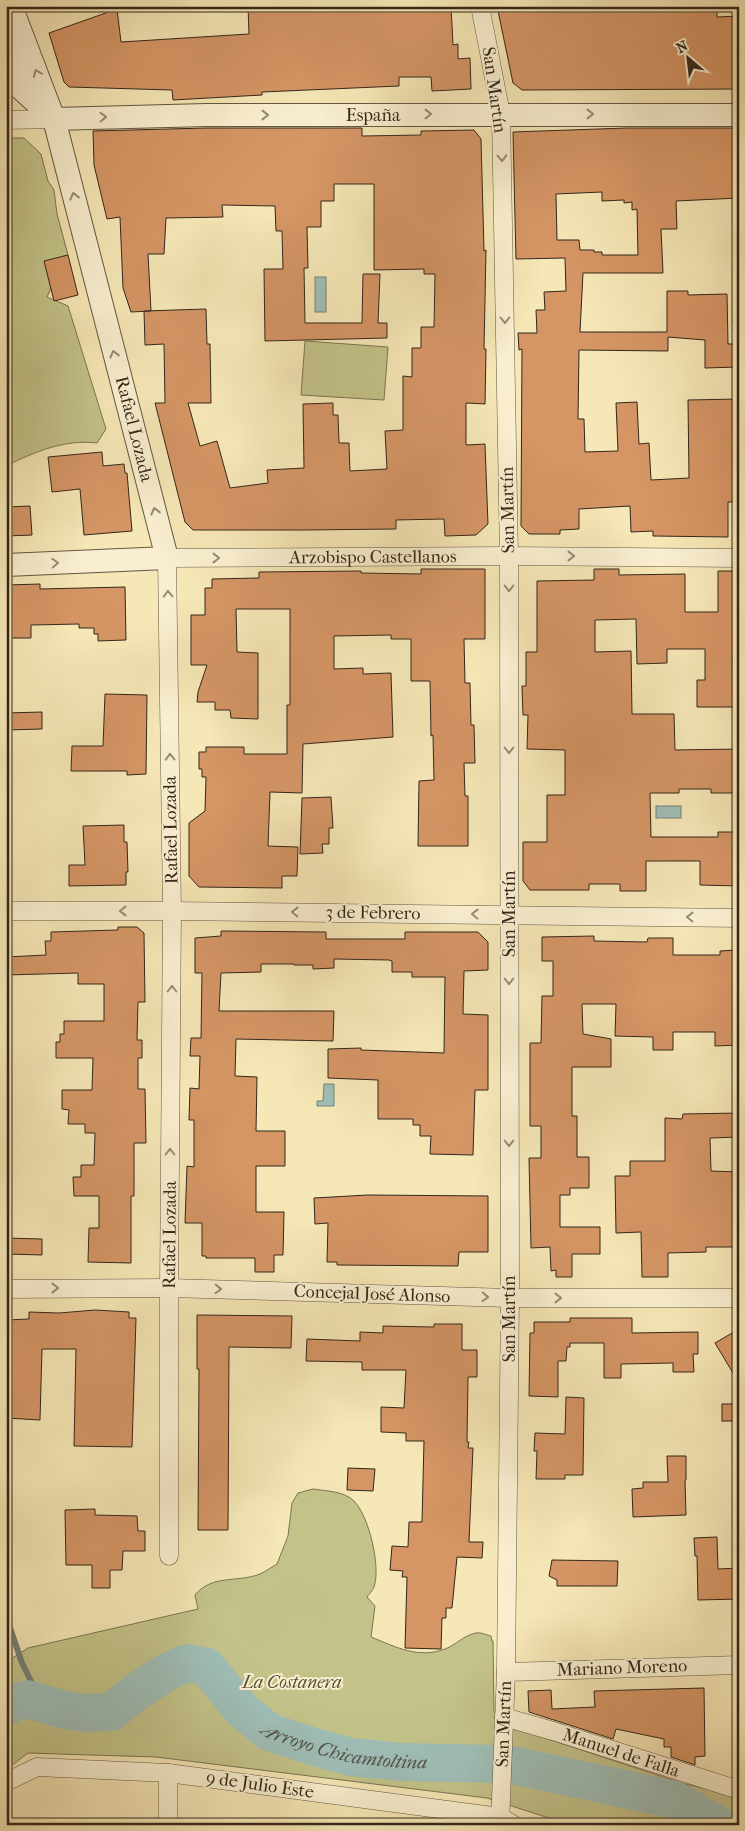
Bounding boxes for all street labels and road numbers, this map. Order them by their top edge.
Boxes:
street label: San Martín [478,46,511,135]
street label: España [346,105,401,126]
street label: Rafael Lozada [111,374,157,485]
street label: San Martín [497,466,519,554]
street label: Arzobispo Castellanos [288,546,457,568]
street label: Rafael Lozada [160,775,182,884]
street label: San Martín [499,870,520,957]
street label: 3 de Febrero [325,902,421,924]
street label: Rafael Lozada [158,1180,180,1289]
street label: San Martín [499,1275,520,1362]
street label: Concejal José Alonso [293,1281,451,1307]
street label: Mariano Moreno [556,1655,688,1681]
street label: San Martín [492,1680,516,1768]
street label: Manuel de Falla [560,1724,683,1782]
street label: 9 de Julio Este [205,1767,315,1803]

